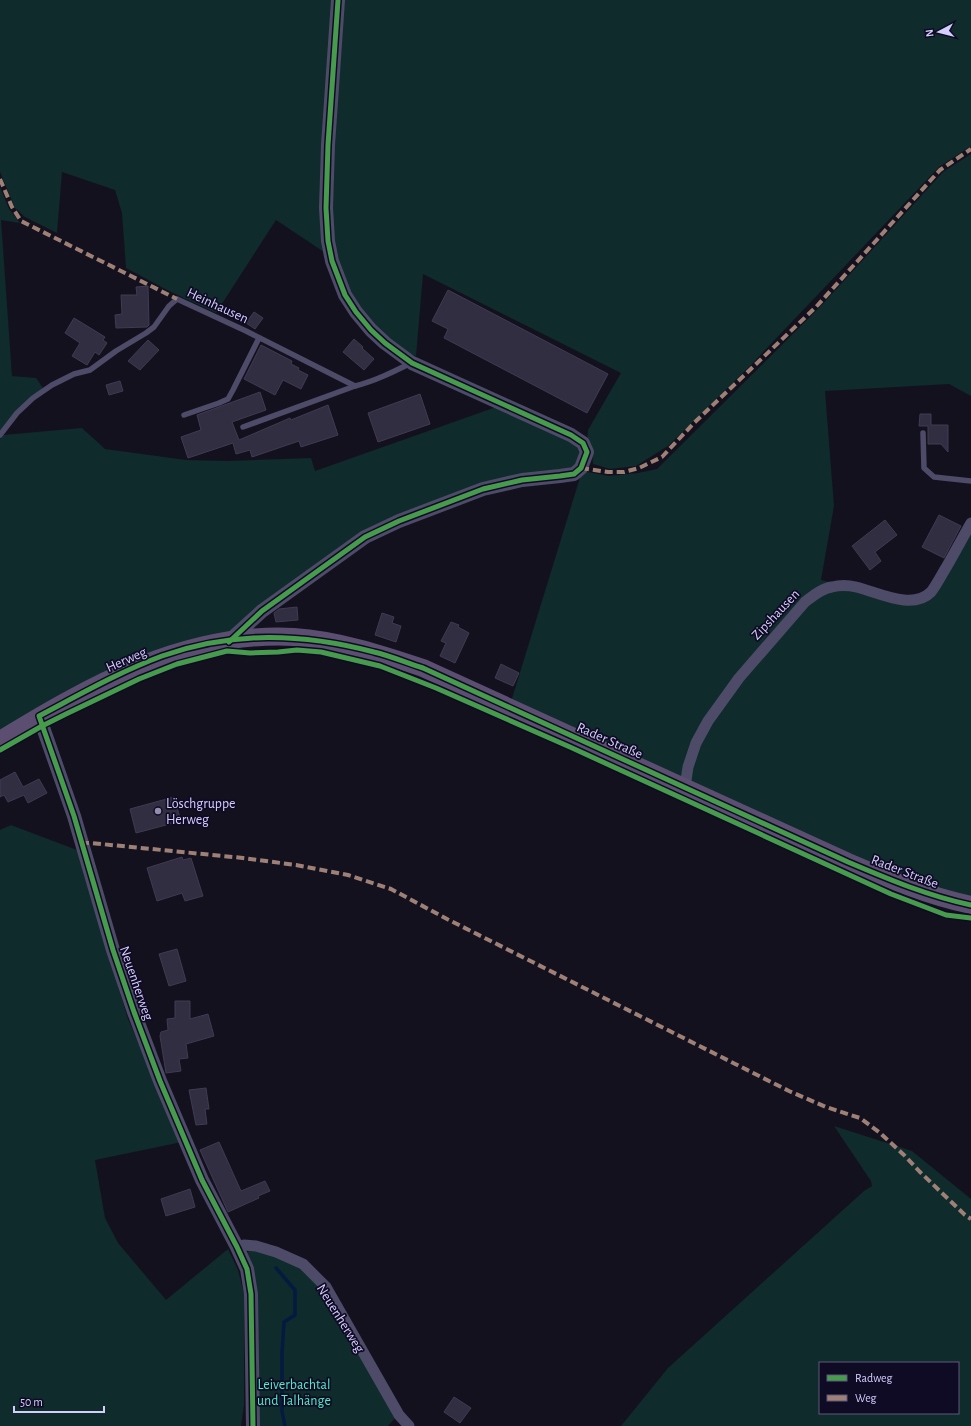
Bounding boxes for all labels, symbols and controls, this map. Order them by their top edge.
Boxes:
north arrow [919,12,959,52]
text: N [924,29,935,38]
street label: Heinhausen [185,286,250,326]
street label: Zipshausen [749,587,802,642]
street label: Herweg [104,645,149,675]
street label: Rader Straße [574,720,645,762]
place label: Löschgruppe Herweg [166,797,236,827]
marker: Löschgruppe Herweg [153,806,163,816]
street label: Rader Straße [869,853,940,891]
street label: Neuenherweg [117,944,155,1022]
street label: Neuenherweg [314,1282,367,1355]
legend [819,1362,959,1414]
text: Radweg [855,1372,892,1384]
park label: Leiverbachtal und Talhänge [257,1378,331,1408]
scale bar [14,1388,104,1414]
text: Weg [855,1392,877,1404]
text: 50 m [20,1396,43,1408]

